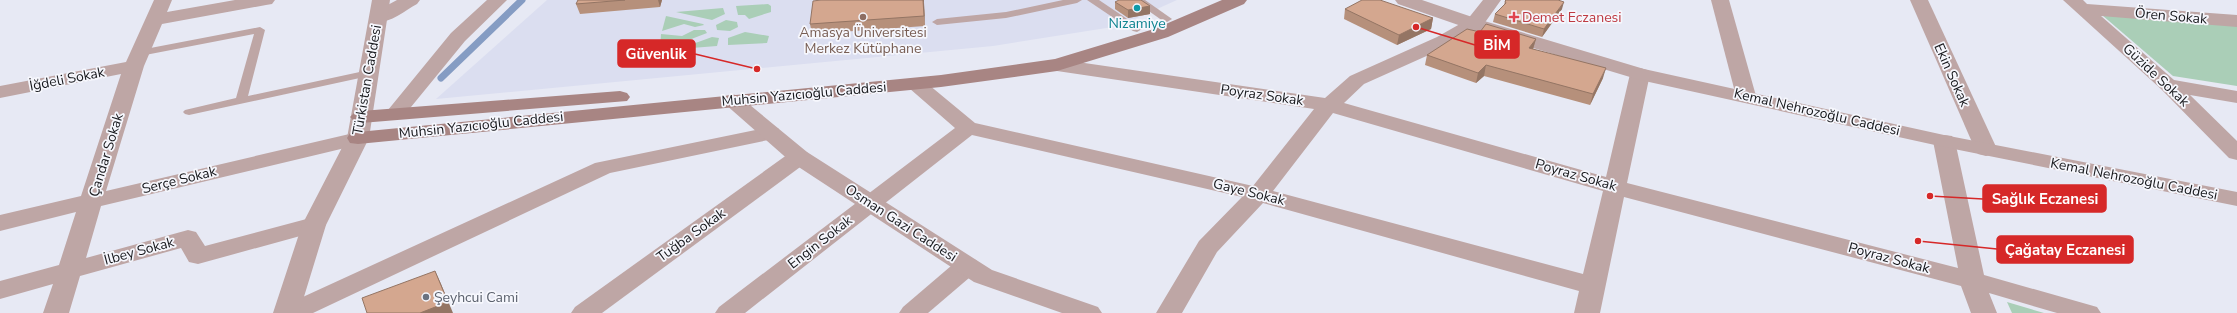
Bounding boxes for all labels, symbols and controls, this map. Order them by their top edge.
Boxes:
marker: Nizamiye [1132,3,1142,13]
street label: Ören Sokak [2134,3,2209,29]
place label: Demet Eczanesi [1522,8,1622,27]
marker: Amasya Üniversitesi Merkez Kütüphane [858,12,868,22]
marker: Demet Eczanesi [1509,12,1519,22]
place label: Nizamiye [1108,14,1166,33]
street label: Türkistan Caddesi [348,23,386,137]
place label: Amasya Üniversitesi Merkez Kütüphane [799,23,927,58]
callout: BİM [1475,31,1519,58]
text: BİM [1483,35,1511,55]
street label: Güzide Sokak [2119,39,2194,112]
callout: Güvenlik [618,40,695,67]
street label: Ekin Sokak [1930,40,1975,111]
text: Güvenlik [625,44,687,64]
street label: İğdeli Sokak [28,62,107,96]
street label: Muhsin Yazıcıoğlu Caddesi [721,77,887,111]
street label: Poyraz Sokak [1219,80,1306,110]
street label: Kemal Nehrozoğlu Caddesi [1732,84,1902,140]
street label: Muhsin Yazıcıoğlu Caddesi [398,107,564,143]
street label: Çandar Sokak [84,110,128,199]
street label: Kemal Nehrozoğlu Caddesi [2049,153,2219,205]
street label: Poyraz Sokak [1533,154,1620,196]
street label: Serçe Sokak [140,161,219,198]
street label: Gaye Sokak [1211,174,1288,210]
street label: Osman Gazi Caddesi [841,180,961,266]
callout: Sağlık Eczanesi [1983,185,2106,212]
text: Sağlık Eczanesi [1992,189,2098,209]
street label: Tuğba Sokak [653,203,730,266]
street label: Engin Sokak [784,210,857,273]
street label: İlbey Sokak [102,232,177,269]
callout: Çağatay Eczanesi [1997,236,2133,263]
street label: Poyraz Sokak [1846,238,1933,278]
text: Çağatay Eczanesi [2005,240,2125,260]
place label: Şeyhcui Cami [434,288,518,307]
marker: Şeyhcui Cami [421,292,431,302]

